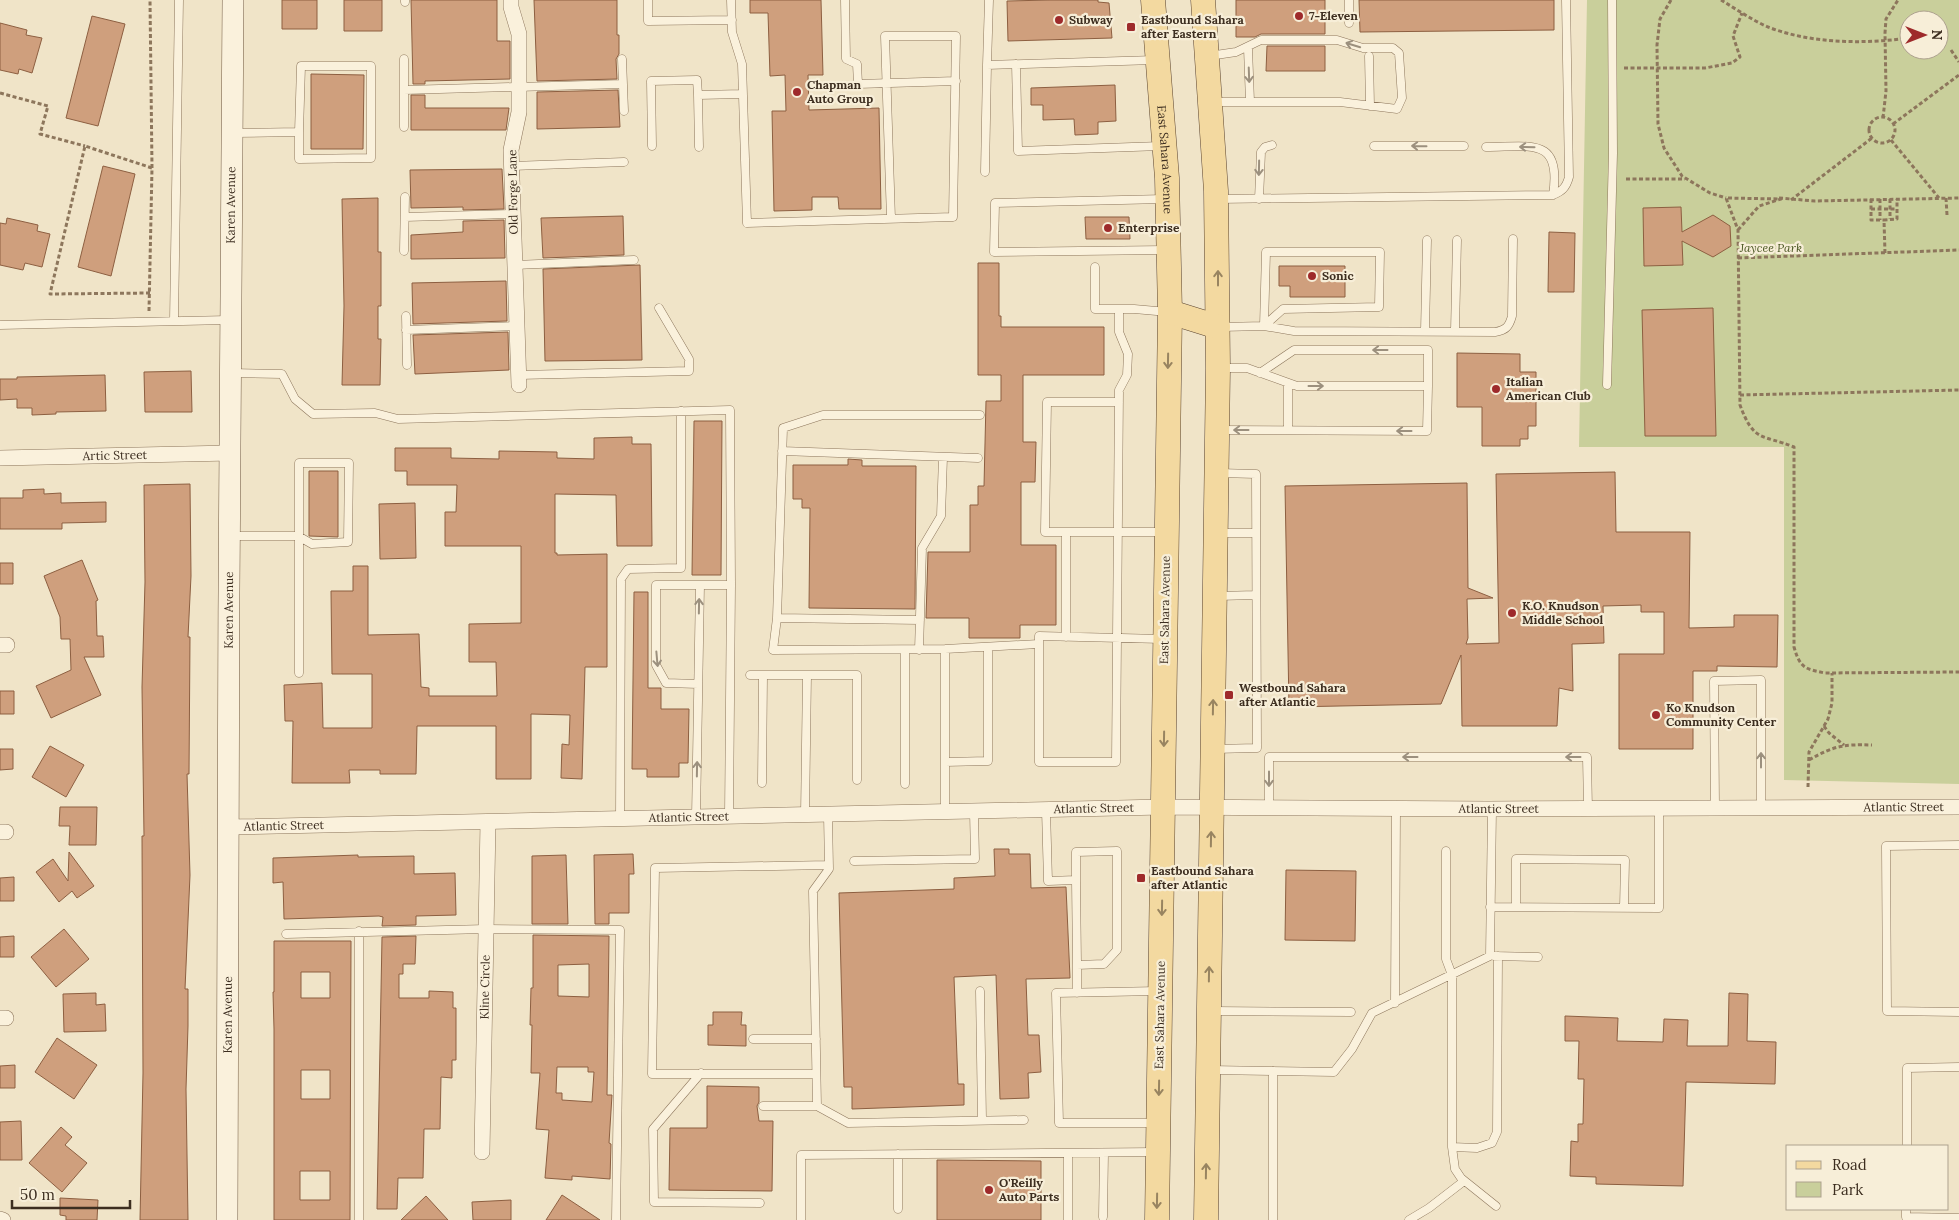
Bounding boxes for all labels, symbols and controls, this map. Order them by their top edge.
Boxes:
place label: 7-Eleven [1309,8,1358,23]
marker: 7-Eleven [1293,10,1305,22]
north arrow [1899,10,1949,60]
place label: Subway [1069,12,1113,27]
place label: Eastbound Sahara after Eastern [1141,12,1245,41]
marker: Subway [1053,14,1065,26]
marker: Eastbound Sahara after Eastern [1125,21,1137,33]
text: N [1928,30,1946,41]
one-way arrow [1345,40,1361,50]
one-way arrow [1244,66,1253,82]
place label: Chapman Auto Group [807,77,873,106]
marker: Chapman Auto Group [791,86,803,98]
street label: East Sahara Avenue [1154,105,1176,214]
one-way arrow [1411,141,1428,151]
one-way arrow [1519,142,1535,152]
street label: Old Forge Lane [504,149,521,235]
one-way arrow [1254,160,1264,176]
street label: Karen Avenue [223,166,238,244]
place label: Enterprise [1118,220,1180,235]
marker: Enterprise [1102,222,1114,234]
park label: Jaycee Park [1739,240,1802,255]
place label: Sonic [1322,268,1355,283]
one-way arrow [1213,270,1223,286]
marker: Sonic [1306,270,1318,282]
one-way arrow [1372,345,1388,355]
one-way arrow [1163,352,1173,368]
place label: Italian American Club [1506,374,1591,403]
one-way arrow [1308,381,1324,391]
marker: Italian American Club [1490,383,1502,395]
one-way arrow [1234,425,1250,435]
one-way arrow [1396,426,1412,436]
street label: Artic Street [82,447,148,463]
street label: East Sahara Avenue [1156,555,1173,664]
street label: Karen Avenue [221,571,236,649]
place label: K.O. Knudson Middle School [1522,598,1604,627]
one-way arrow [695,599,704,615]
marker: K.O. Knudson Middle School [1506,607,1518,619]
one-way arrow [652,651,661,667]
place label: Westbound Sahara after Atlantic [1239,680,1347,709]
marker: Westbound Sahara after Atlantic [1223,689,1235,701]
one-way arrow [1208,699,1218,716]
place label: Ko Knudson Community Center [1666,700,1776,729]
marker: Ko Knudson Community Center [1650,709,1662,721]
one-way arrow [1159,730,1169,747]
one-way arrow [1403,752,1419,762]
one-way arrow [1565,752,1582,762]
one-way arrow [1756,752,1766,768]
one-way arrow [692,761,701,777]
one-way arrow [1264,770,1274,786]
street label: Atlantic Street [1863,799,1944,814]
street label: Atlantic Street [1052,800,1134,816]
street label: Atlantic Street [1458,801,1539,816]
street label: Atlantic Street [648,808,730,825]
street label: Atlantic Street [243,817,325,834]
one-way arrow [1206,832,1216,848]
place label: Eastbound Sahara after Atlantic [1151,863,1255,892]
marker: Eastbound Sahara after Atlantic [1135,872,1147,884]
one-way arrow [1157,900,1166,916]
street label: Kline Circle [476,954,493,1020]
street label: East Sahara Avenue [1151,960,1168,1069]
one-way arrow [1204,966,1214,982]
street label: Karen Avenue [220,976,235,1054]
one-way arrow [1154,1080,1164,1096]
legend [1786,1145,1949,1210]
text: Road [1832,1155,1867,1174]
one-way arrow [1202,1164,1211,1180]
place label: O'Reilly Auto Parts [999,1175,1060,1204]
scale bar [12,1178,130,1210]
text: Park [1832,1180,1863,1199]
marker: O'Reilly Auto Parts [983,1184,995,1196]
text: 50 m [20,1185,55,1204]
one-way arrow [1152,1193,1162,1209]

